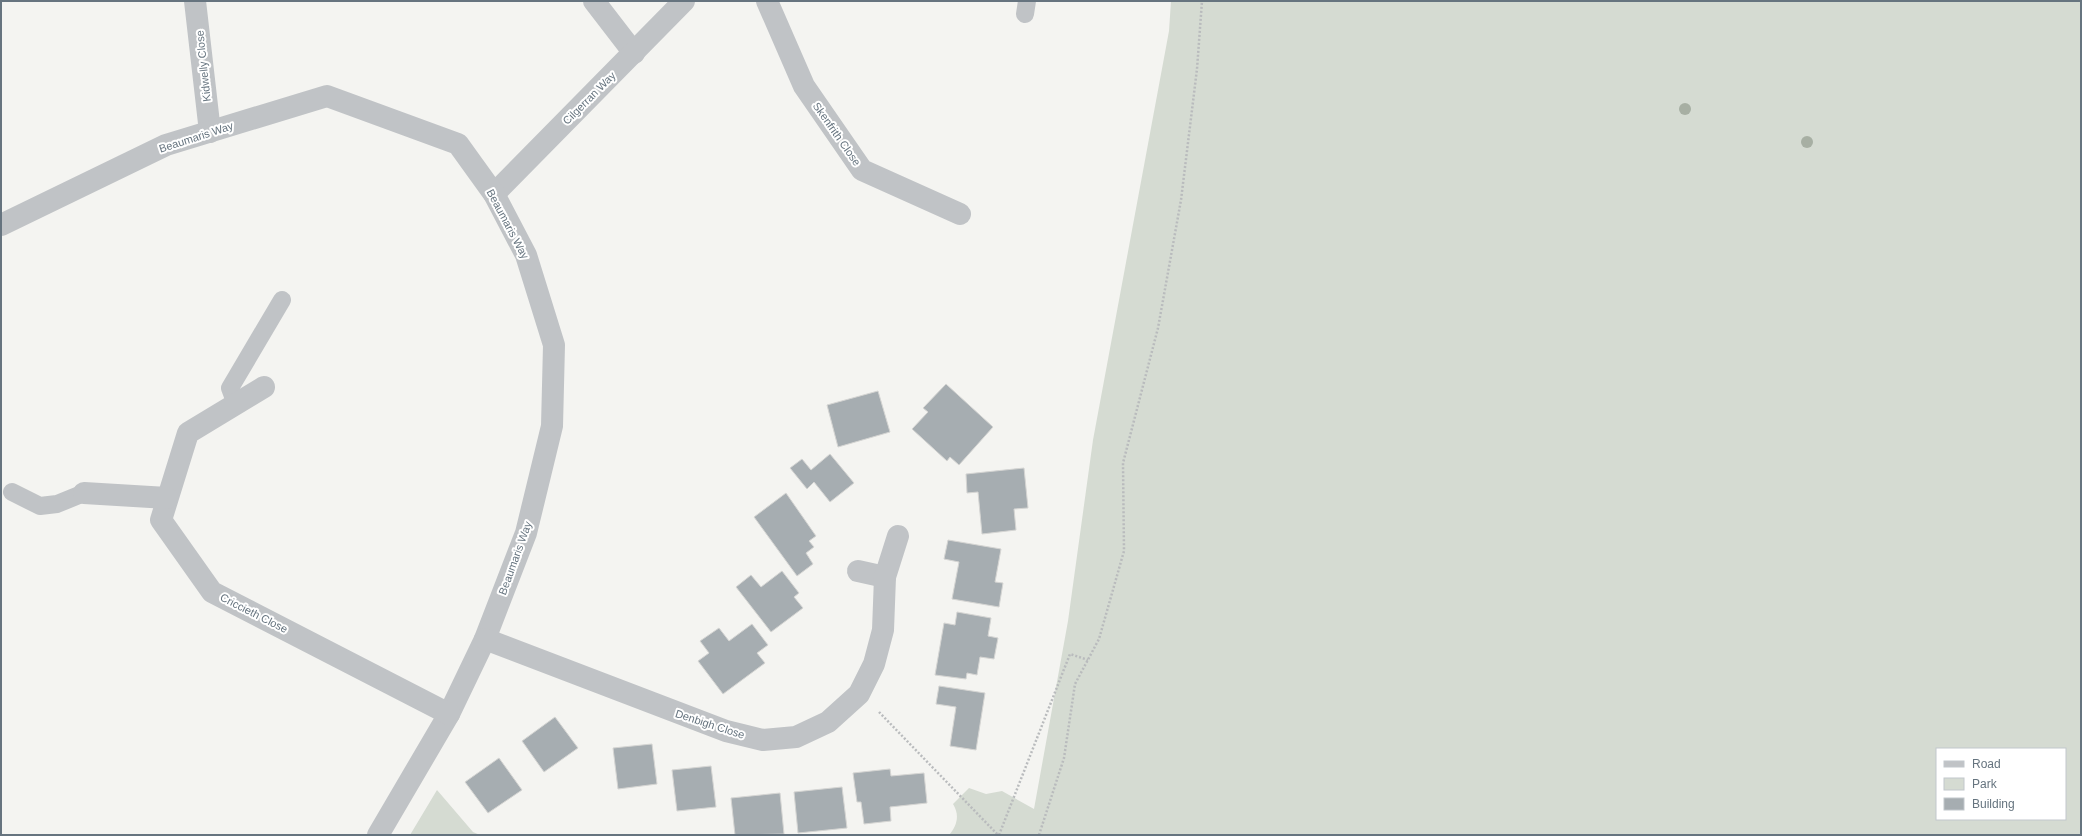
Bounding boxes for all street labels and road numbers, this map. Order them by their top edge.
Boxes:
street label: Kidwelly Close [193,30,213,102]
street label: Cilgerran Way [560,69,618,127]
street label: Skenfrith Close [811,100,863,168]
street label: Beaumaris Way [157,119,235,155]
street label: Beaumaris Way [485,187,532,261]
street label: Beaumaris Way [496,519,534,596]
street label: Criccieth Close [218,591,290,635]
street label: Denbigh Close [674,707,746,741]

